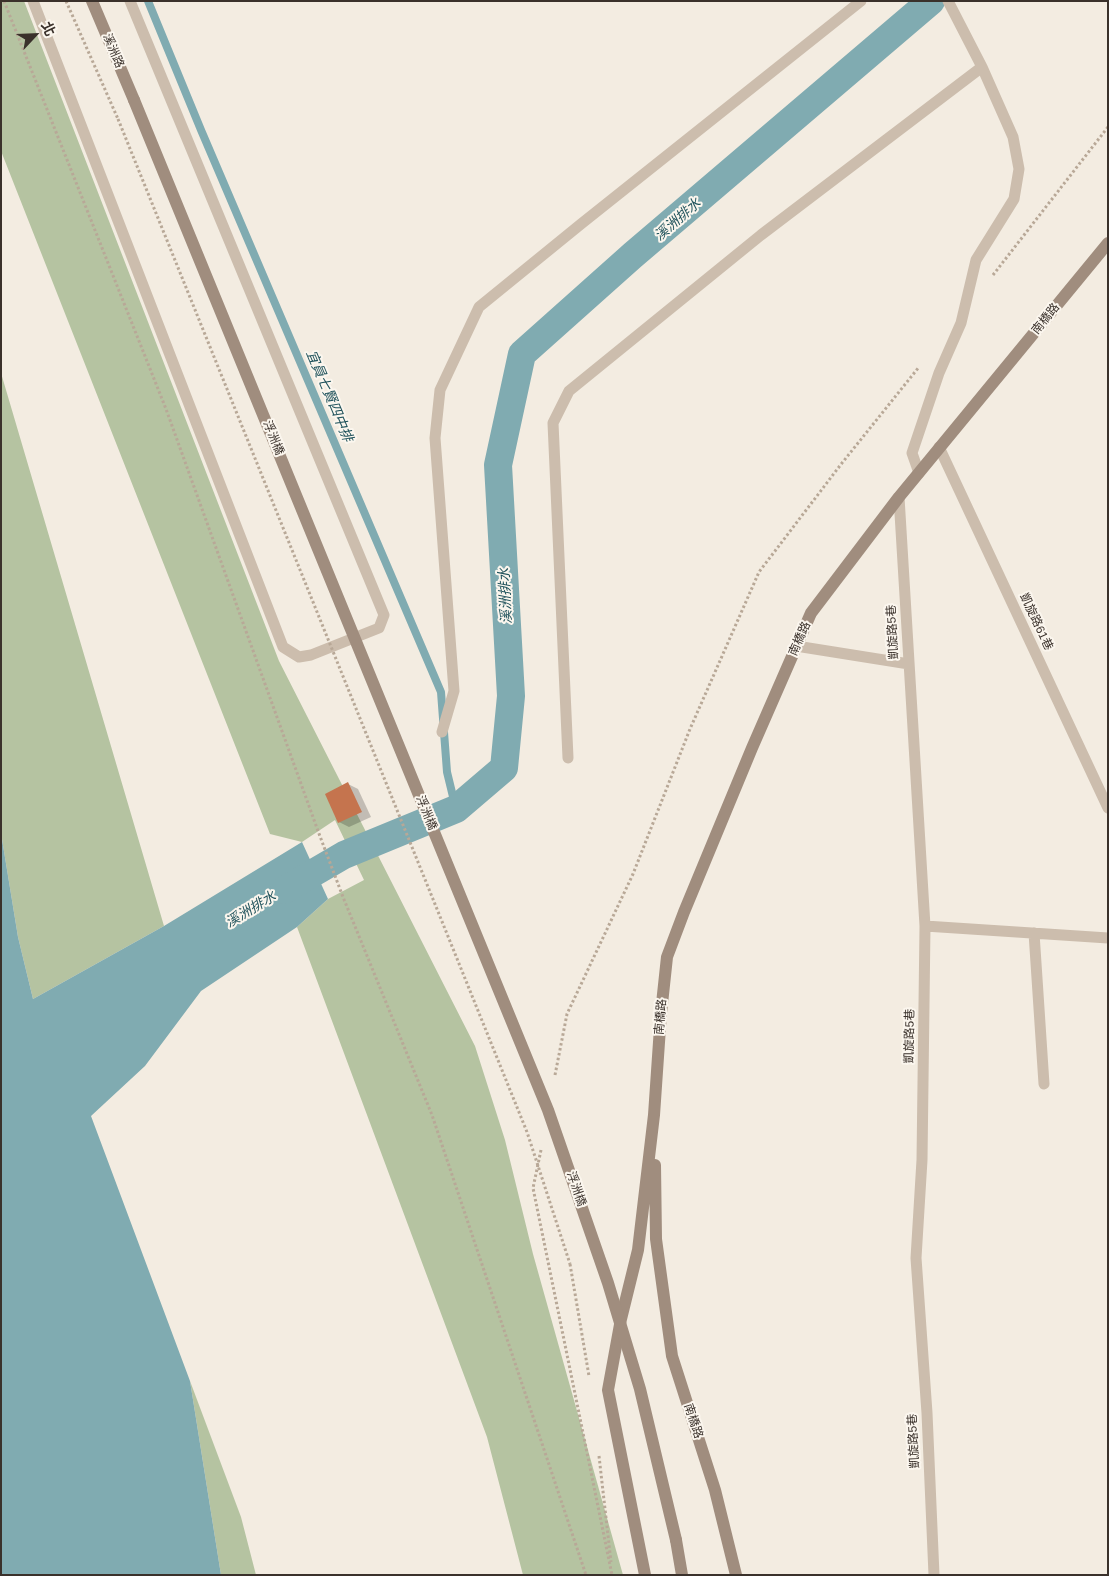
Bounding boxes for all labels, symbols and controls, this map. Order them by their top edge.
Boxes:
north arrow [10,10,60,60]
text: 北 [38,19,59,38]
street label: 溪洲路 [99,32,127,70]
water label: 溪洲排水 [651,195,705,245]
street label: 南橋路 [1029,300,1063,338]
water label: 宜員七賢四中排 [302,348,356,444]
street label: 浮洲橋 [260,419,286,457]
water label: 溪洲排水 [496,568,516,624]
street label: 凱旋路61巷 [1017,591,1055,653]
street label: 凱旋路5巷 [884,604,902,660]
street label: 南橋路 [786,620,814,658]
street label: 浮洲橋 [413,794,439,832]
water label: 溪洲排水 [223,888,279,932]
street label: 南橋路 [652,998,670,1036]
street label: 凱旋路5巷 [902,1009,918,1063]
street label: 浮洲橋 [563,1170,589,1208]
street label: 南橋路 [681,1402,705,1440]
street label: 凱旋路5巷 [905,1413,923,1469]

